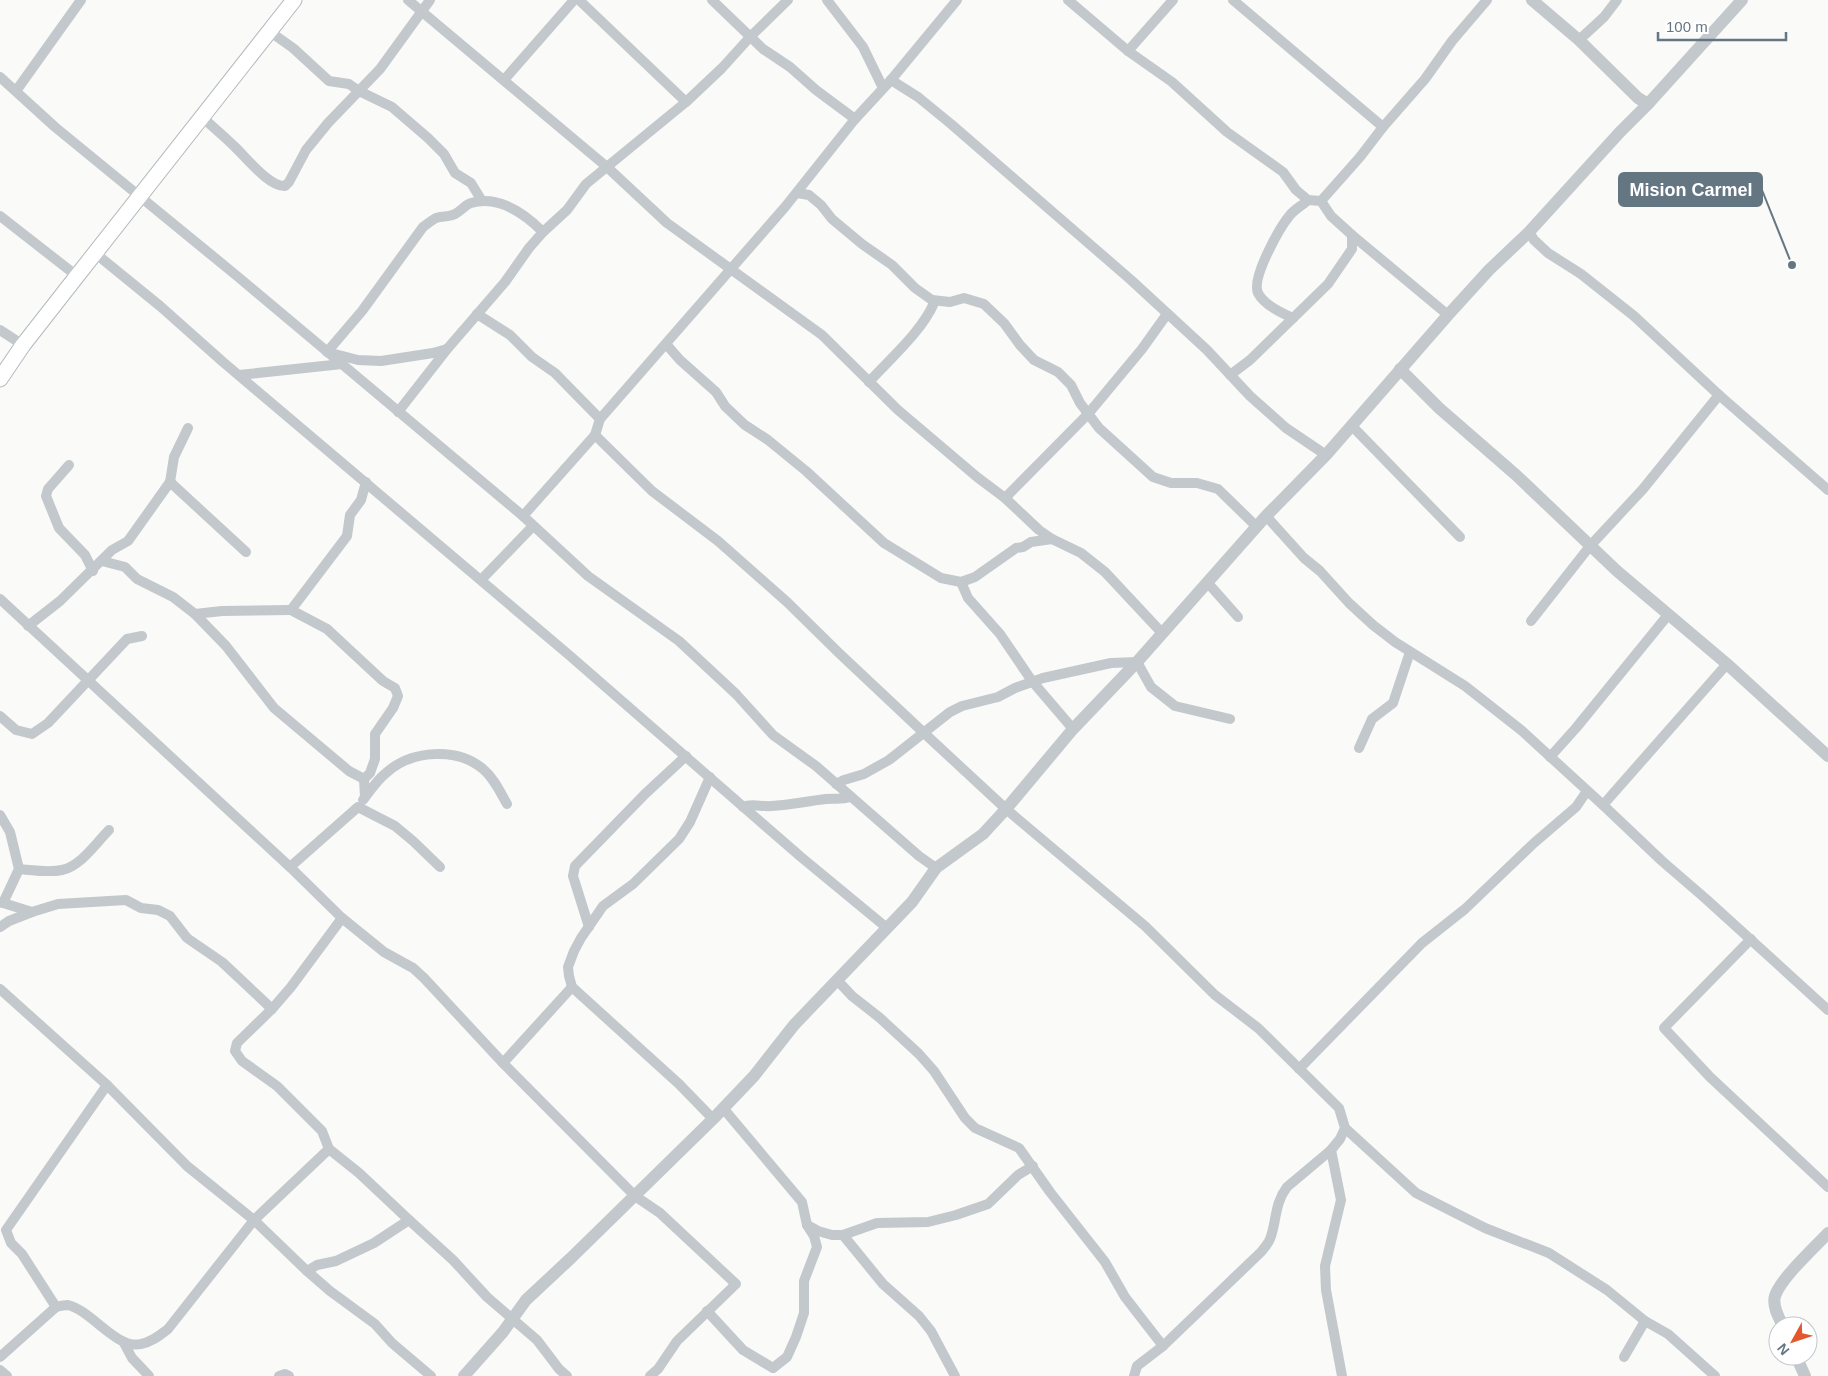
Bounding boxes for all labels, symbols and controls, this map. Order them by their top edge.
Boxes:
scale bar [1658,10,1786,42]
text: 100 m [1666,18,1708,35]
callout: Mision Carmel [1619,173,1762,206]
text: Mision Carmel [1629,180,1753,200]
north arrow [1768,1316,1818,1366]
text: N [1774,1340,1792,1358]

